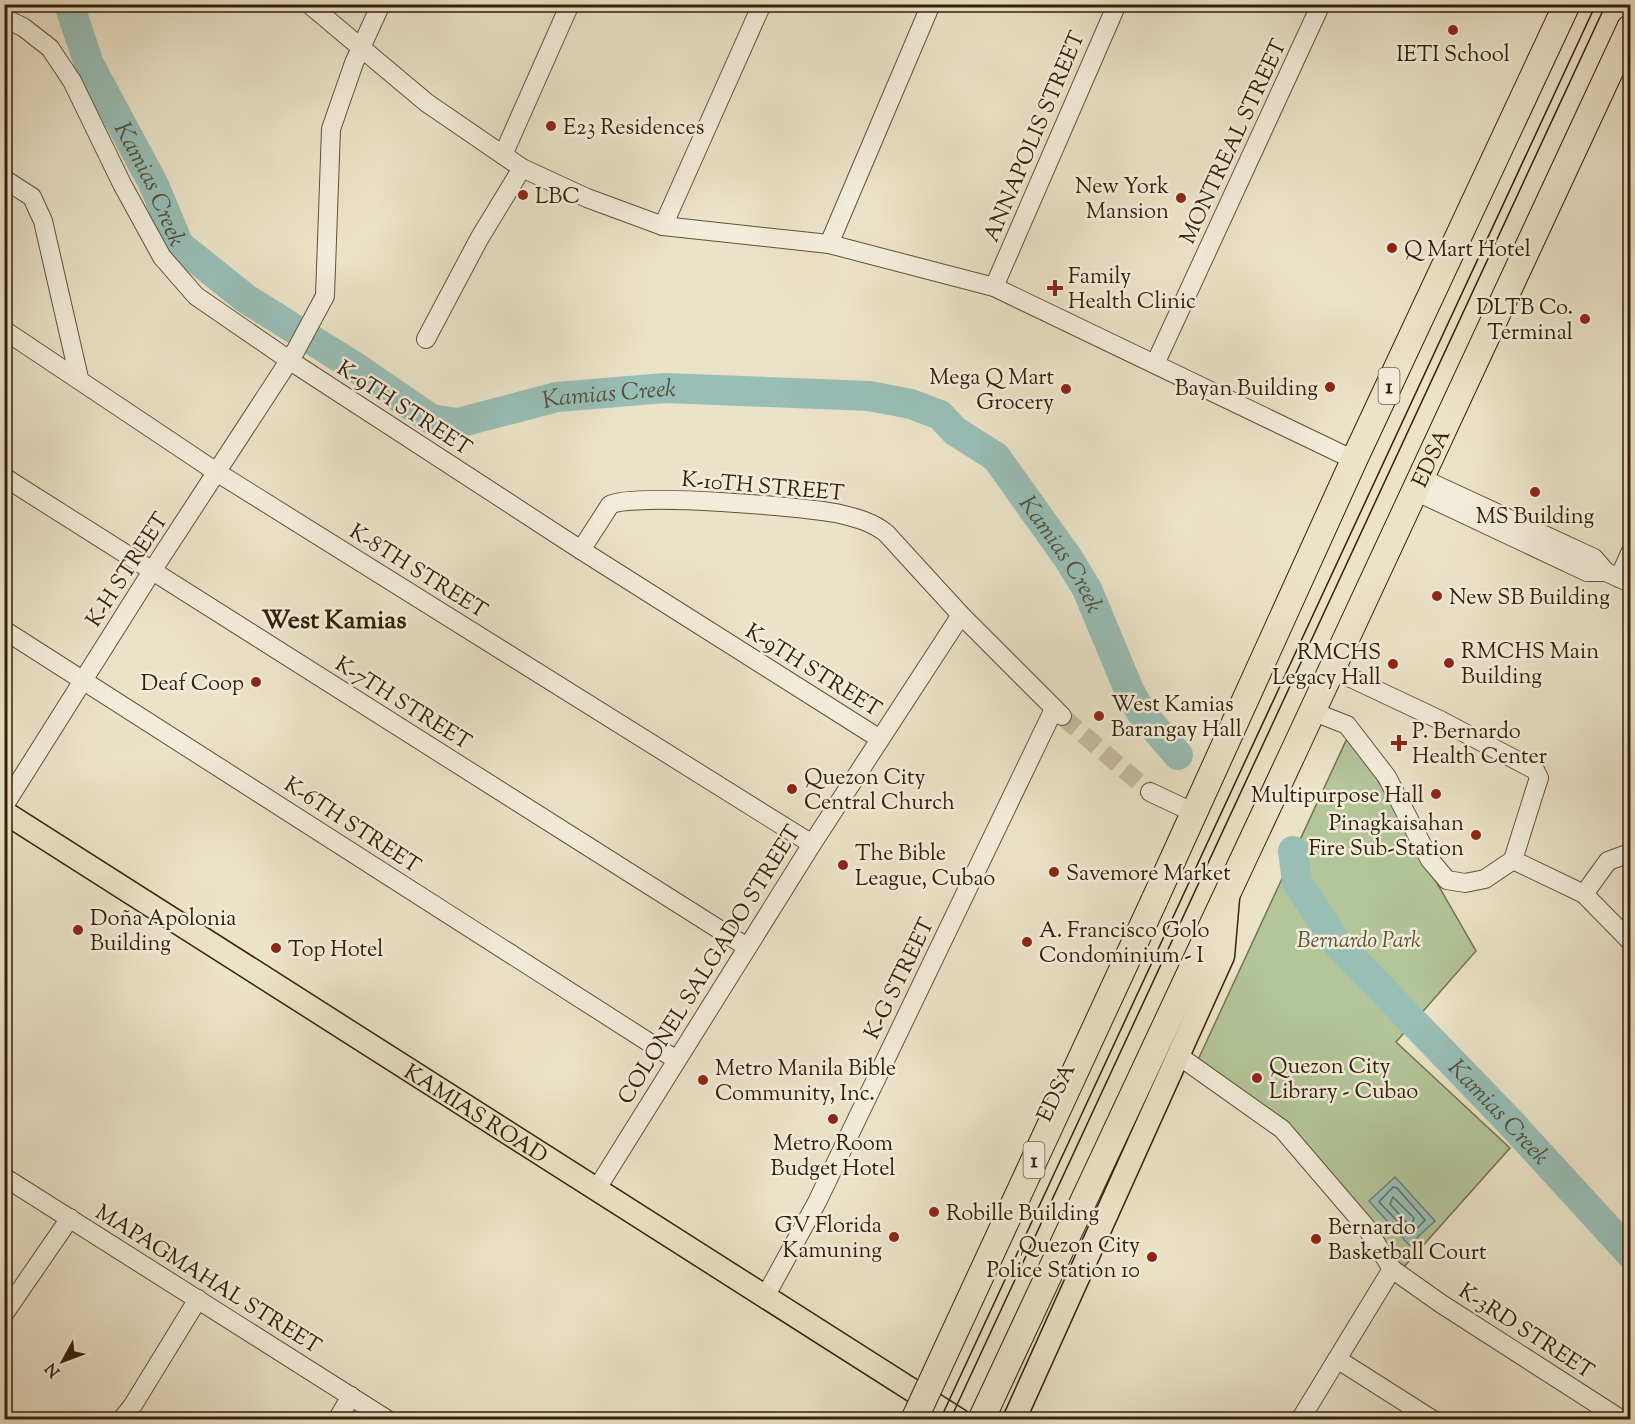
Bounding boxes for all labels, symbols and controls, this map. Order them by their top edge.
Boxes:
marker: IETI School [1446,23,1460,37]
street label: ANNAPOLIS STREET [977,26,1095,248]
street label: MONTREAL STREET [1173,34,1296,250]
place label: IETI School [1396,40,1510,72]
place label: E23 Residences [563,113,704,145]
water label: Kamias Creek [104,116,193,252]
marker: E23 Residences [544,119,558,133]
place label: New York Mansion [1075,172,1169,229]
place label: LBC [535,182,580,214]
marker: LBC [516,188,530,202]
marker: New York Mansion [1174,191,1188,205]
place label: Q Mart Hotel [1404,235,1531,267]
marker: Q Mart Hotel [1385,241,1399,255]
place label: Family Health Clinic [1068,262,1196,319]
marker: Family Health Clinic [1046,279,1064,297]
place label: DLTB Co. Terminal [1476,293,1573,350]
marker: DLTB Co. Terminal [1578,312,1592,326]
street label: K-9TH STREET [330,354,478,465]
place label: Mega Q Mart Grocery [929,363,1054,420]
road number: 1 [1378,368,1400,404]
water label: Kamias Creek [539,373,677,419]
place label: Bayan Building [1175,374,1318,406]
marker: Bayan Building [1323,380,1337,394]
marker: Mega Q Mart Grocery [1059,382,1073,396]
street label: EDSA [1405,424,1460,493]
street label: K-10TH STREET [680,465,846,511]
marker: MS Building [1528,485,1542,499]
water label: Kamias Creek [1010,489,1110,619]
place label: MS Building [1476,502,1595,534]
street label: K-H STREET [79,507,178,634]
street label: K-8TH STREET [342,517,493,628]
place label: New SB Building [1449,583,1610,615]
marker: New SB Building [1430,589,1444,603]
district label: West Kamias [261,603,407,640]
street label: K-9TH STREET [738,617,887,727]
place label: RMCHS Main Building [1461,637,1599,694]
place label: RMCHS Legacy Hall [1272,638,1381,695]
street label: K-7TH STREET [328,650,477,760]
marker: RMCHS Main Building [1442,656,1456,670]
marker: RMCHS Legacy Hall [1386,657,1400,671]
place label: Deaf Coop [141,669,244,701]
marker: Deaf Coop [249,675,263,689]
place label: West Kamias Barangay Hall [1111,690,1242,747]
marker: West Kamias Barangay Hall [1092,709,1106,723]
place label: P. Bernardo Health Center [1412,717,1547,774]
marker: P. Bernardo Health Center [1390,734,1408,752]
place label: Quezon City Central Church [804,763,955,820]
street label: K-6TH STREET [277,770,427,883]
place label: Multipurpose Hall [1251,781,1424,813]
marker: Quezon City Central Church [785,782,799,796]
marker: Multipurpose Hall [1429,787,1443,801]
place label: Pinagkaisahan Fire Sub-Station [1308,809,1464,866]
street label: COLONEL SALGADO STREET [611,819,810,1111]
marker: Pinagkaisahan Fire Sub-Station [1469,828,1483,842]
place label: The Bible League, Cubao [855,839,995,896]
marker: The Bible League, Cubao [836,858,850,872]
place label: Savemore Market [1066,859,1231,891]
marker: Savemore Market [1047,865,1061,879]
place label: Doña Apolonia Building [90,904,236,961]
street label: K-G STREET [857,913,944,1045]
place label: A. Francisco Golo Condominium - I [1039,916,1210,973]
marker: Doña Apolonia Building [71,923,85,937]
park label: Bernardo Park [1297,926,1421,958]
place label: Top Hotel [288,935,383,967]
marker: A. Francisco Golo Condominium - I [1020,935,1034,949]
marker: Top Hotel [269,941,283,955]
place label: Quezon City Library - Cubao [1269,1052,1418,1109]
water label: Kamias Creek [1439,1052,1556,1173]
place label: Metro Manila Bible Community, Inc. [715,1054,896,1111]
street label: KAMIAS ROAD [397,1058,553,1173]
street label: EDSA [1030,1059,1085,1128]
marker: Quezon City Library - Cubao [1250,1071,1264,1085]
marker: Metro Manila Bible Community, Inc. [696,1073,710,1087]
marker: Metro Room Budget Hotel [826,1112,840,1126]
place label: Metro Room Budget Hotel [771,1129,895,1186]
road number: 1 [1024,1142,1044,1178]
street label: MAPAGMAHAL STREET [88,1198,327,1364]
place label: Robille Building [946,1199,1099,1231]
marker: Robille Building [927,1205,941,1219]
place label: GV Florida Kamuning [774,1211,882,1268]
place label: Bernardo Basketball Court [1328,1213,1487,1270]
marker: GV Florida Kamuning [887,1230,901,1244]
place label: Quezon City Police Station 10 [987,1231,1140,1288]
marker: Bernardo Basketball Court [1309,1232,1323,1246]
marker: Quezon City Police Station 10 [1145,1250,1159,1264]
street label: K-3RD STREET [1451,1277,1600,1389]
north arrow [33,1331,93,1391]
text: N [41,1357,66,1382]

